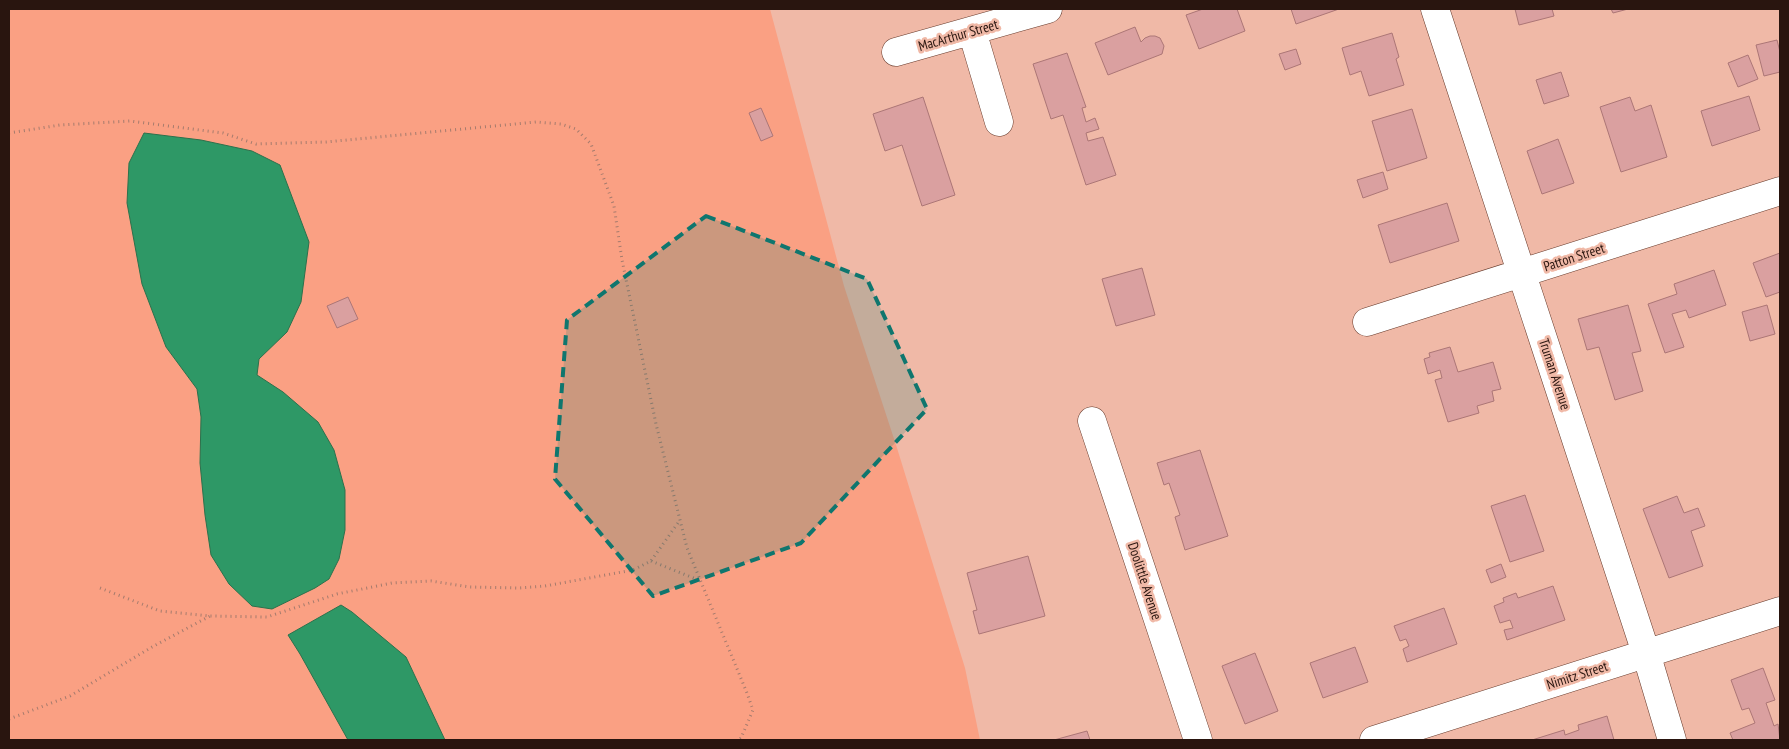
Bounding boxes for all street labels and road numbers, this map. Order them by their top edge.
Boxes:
street label: MacArthur Street [916,15,1000,55]
street label: Patton Street [1541,239,1607,275]
street label: Truman Avenue [1535,336,1575,412]
street label: Doolittle Avenue [1124,540,1166,622]
street label: Nimitz Street [1544,657,1610,693]

